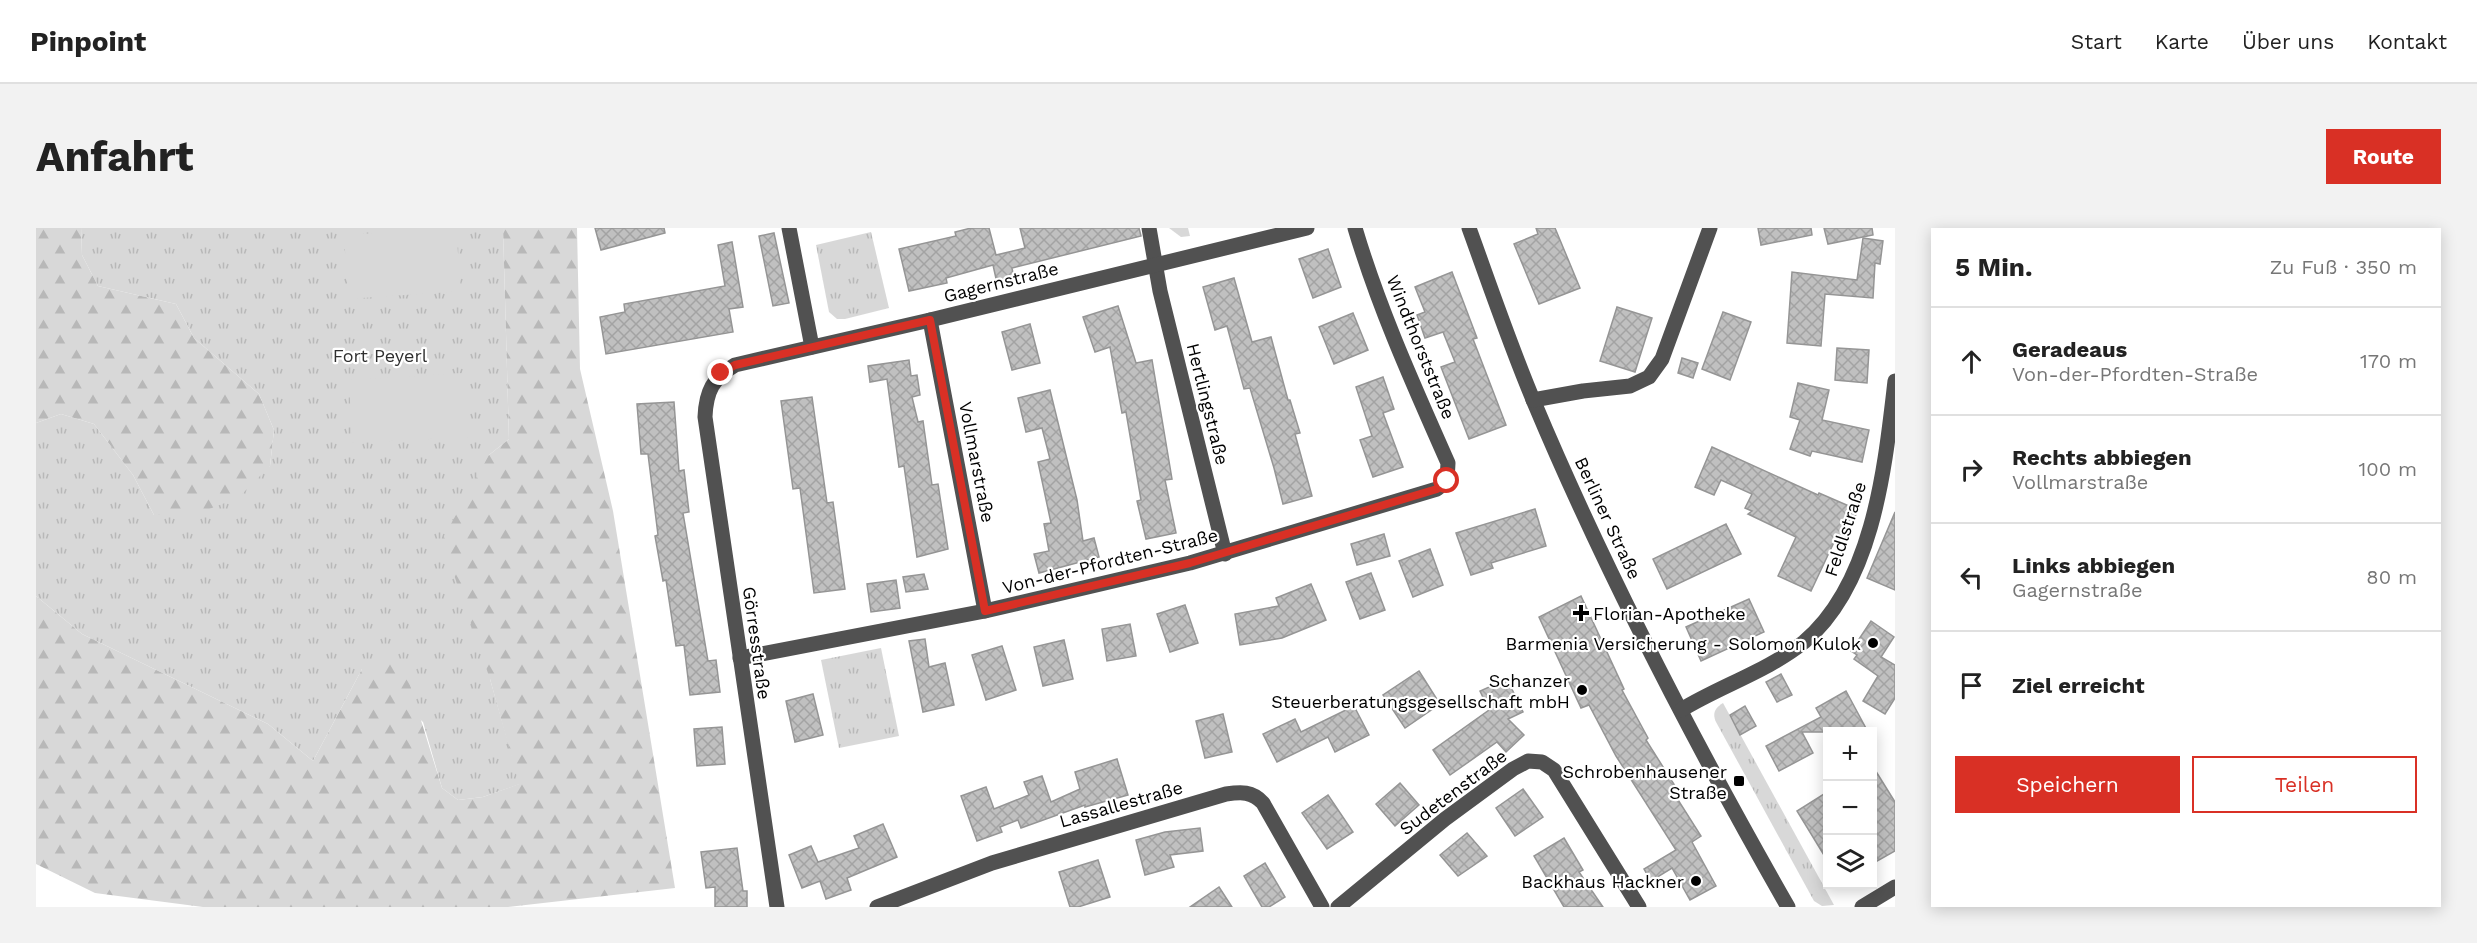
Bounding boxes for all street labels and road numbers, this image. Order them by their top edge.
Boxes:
street label: Gagernstraße [941,258,1061,306]
street label: Windthorststraße [1382,272,1460,422]
street label: Hertlingstraße [1183,341,1233,467]
street label: Vollmarstraße [955,400,999,524]
street label: Berliner Straße [1571,454,1645,582]
street label: Feldlstraße [1820,479,1870,579]
street label: Von-der-Pfordten-Straße [1000,524,1220,598]
street label: Görresstraße [739,585,775,701]
street label: Sudetenstraße [1395,745,1511,839]
street label: Lassallestraße [1057,776,1185,832]

